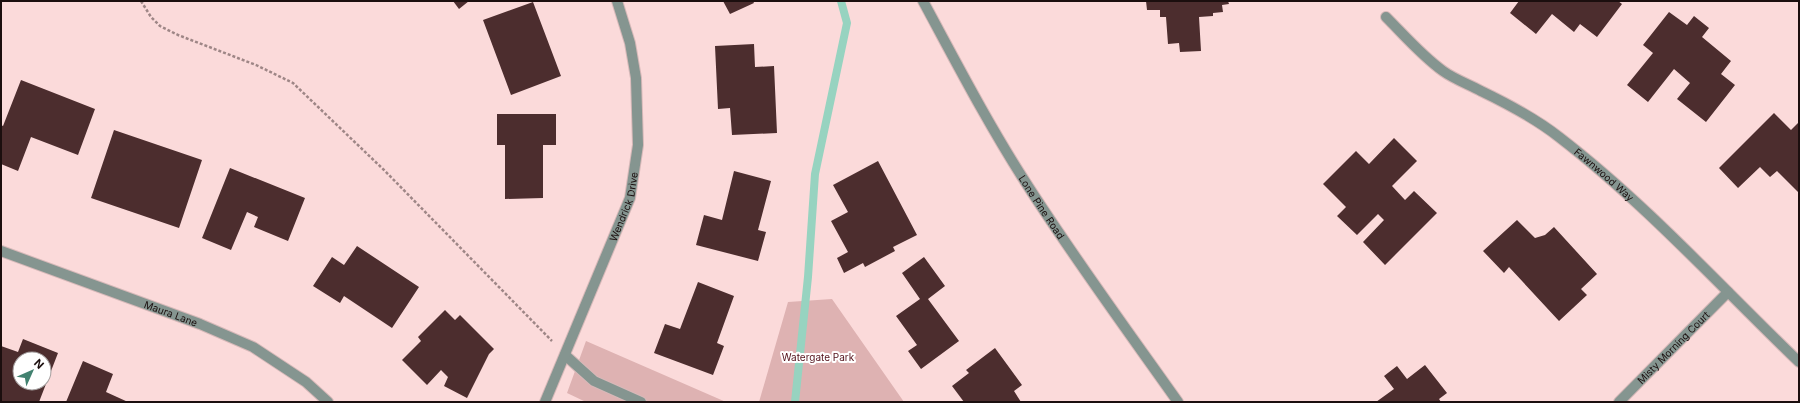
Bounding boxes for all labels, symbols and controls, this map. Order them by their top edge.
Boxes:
street label: Fawnwood Way [1572,146,1637,204]
street label: Wendrick Drive [607,171,640,243]
street label: Lone Pine Road [1017,173,1067,241]
street label: Maura Lane [143,298,199,329]
street label: Misty Morning Court [1635,308,1712,386]
north arrow [12,351,52,391]
park label: Watergate Park [782,351,855,363]
text: N [31,356,47,372]

